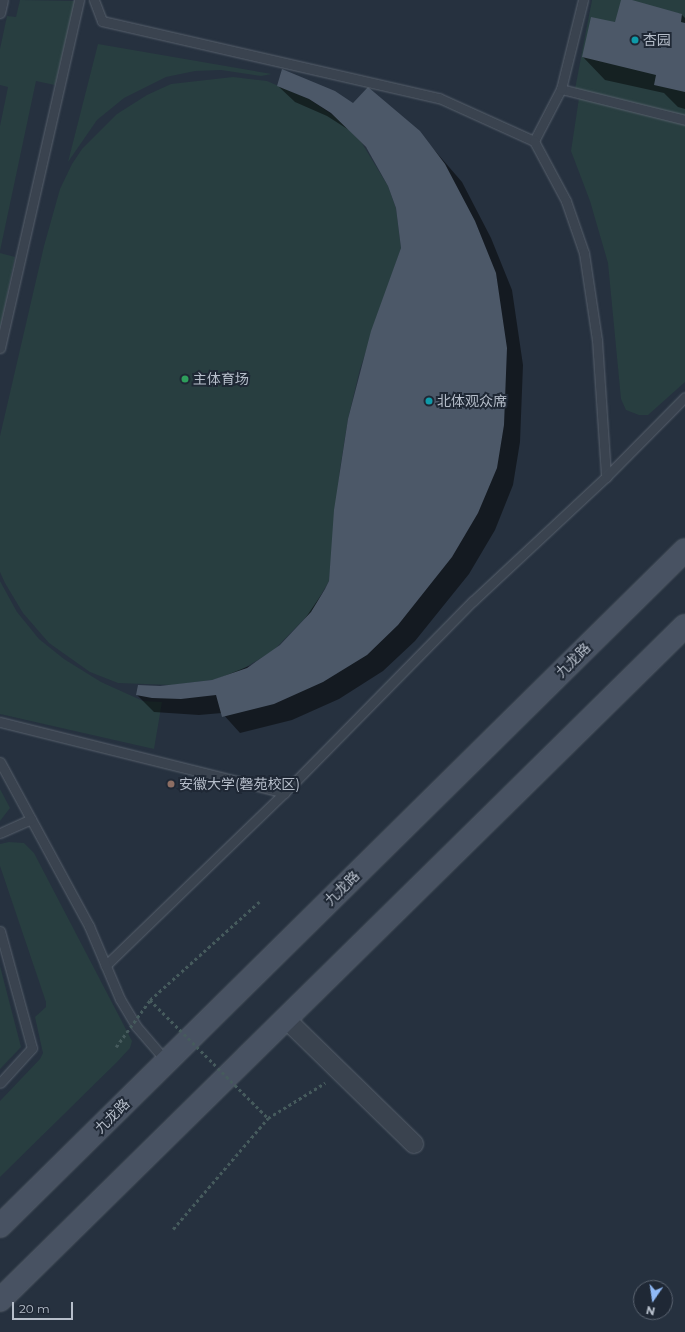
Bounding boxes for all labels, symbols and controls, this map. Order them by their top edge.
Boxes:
place label: 杏园 [643,32,671,48]
marker: 杏园 [630,35,640,45]
place label: 主体育场 [193,371,249,387]
marker: 主体育场 [180,374,190,384]
place label: 北体观众席 [437,393,507,409]
marker: 北体观众席 [424,396,434,406]
street label: 九龙路 [552,639,594,681]
place label: 安徽大学(磬苑校区) [179,776,300,792]
marker: 安徽大学(磬苑校区) [166,779,176,789]
street label: 九龙路 [321,867,363,909]
street label: 九龙路 [91,1095,133,1137]
north arrow [633,1280,673,1320]
scale bar [14,1294,75,1320]
text: 20 m [19,1301,50,1316]
text: N [645,1303,656,1319]

